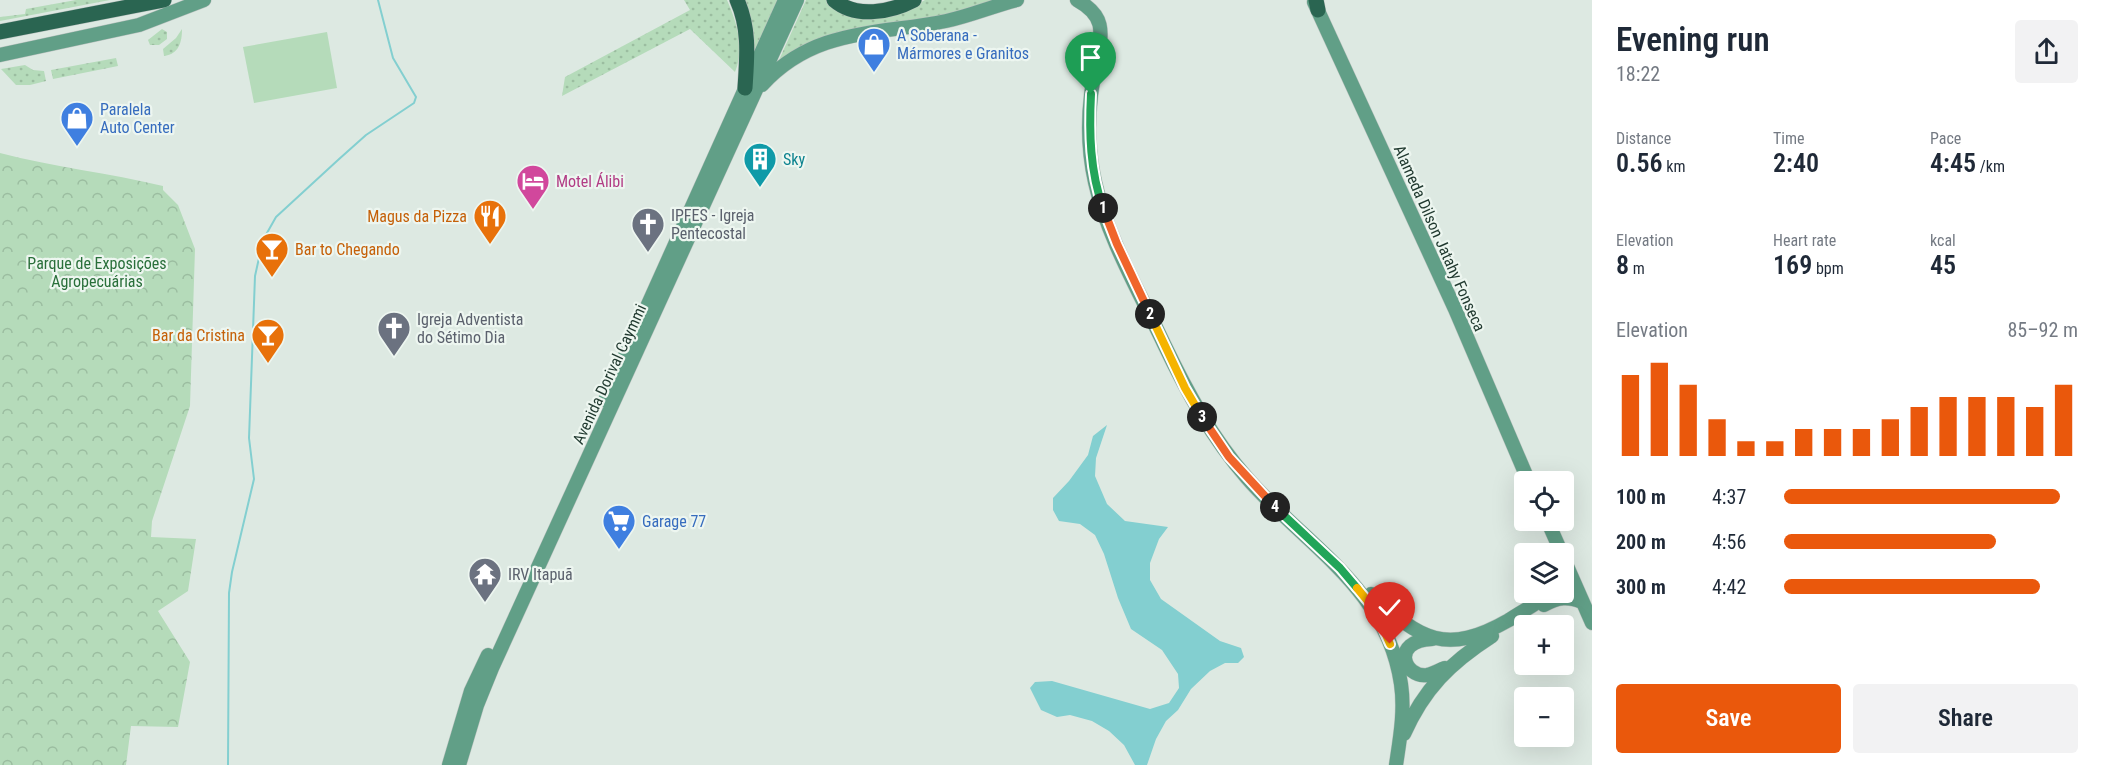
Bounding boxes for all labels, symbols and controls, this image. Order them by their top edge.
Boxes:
text: Evening run [1616,20,1770,59]
button: share [2015,20,2078,83]
shop icon: A Soberana - Mármores e Granitos [856,26,892,73]
place label: A Soberana - Mármores e Granitos [897,26,1029,63]
pin [1065,32,1116,94]
icon: arrive [1074,41,1107,74]
text: 18:22 [1616,62,1660,86]
shop icon: Paralela Auto Center [59,100,95,147]
place label: Paralela Auto Center [100,100,175,137]
text: Distance [1616,129,1671,148]
text: Time [1773,129,1805,148]
text: Pace [1930,129,1961,148]
building icon: Sky [742,141,778,188]
street label: Alameda Dilson Jatahy Fonseca [1390,142,1489,334]
text: 0.56 [1616,148,1663,178]
text: 2:40 [1773,148,1819,178]
text: 4:45 [1930,148,1976,178]
place label: Sky [783,150,806,169]
text: km [1663,157,1686,176]
text: /km [1976,157,2005,176]
hotel icon: Motel Álibi [515,163,551,210]
place label: Motel Álibi [556,172,624,191]
pin: 1 [1088,193,1118,223]
restaurant icon: Magus da Pizza [472,198,508,245]
text: 1 [1099,198,1107,217]
church icon: IPFES - Igreja Pentecostal [630,206,666,253]
place label: IPFES - Igreja Pentecostal [671,206,755,243]
place label: Magus da Pizza [367,207,467,226]
bar icon: Bar to Chegando [254,231,290,278]
text: Elevation [1616,231,1674,250]
text: Heart rate [1773,231,1836,250]
text: kcal [1930,231,1956,250]
place label: Bar to Chegando [295,240,400,259]
text: 8 [1616,250,1629,280]
text: 169 [1773,250,1812,280]
text: 45 [1930,250,1956,280]
park label: Parque de Exposições Agropecuárias [27,254,167,291]
text: m [1629,259,1645,278]
text: bpm [1812,259,1844,278]
pin: 2 [1135,299,1165,329]
street label: Avenida Dorival Caymmi [569,301,650,447]
text: 2 [1146,304,1154,323]
church icon: Igreja Adventista do Sétimo Dia [376,310,412,357]
place label: Igreja Adventista do Sétimo Dia [417,310,523,347]
bar icon: Bar da Cristina [250,317,286,364]
text: Elevation [1616,318,1688,342]
text: 85–92 m [2007,318,2078,342]
place label: Bar da Cristina [152,326,245,345]
pin: 3 [1187,402,1217,432]
text: 3 [1198,407,1206,426]
map controls [1514,471,1574,747]
button: locate [1514,471,1574,531]
text: 100 m [1616,485,1666,509]
text: 4:37 [1712,485,1746,509]
pin: 4 [1260,492,1290,522]
text: 4 [1271,497,1279,516]
supermarket icon: Garage 77 [601,503,637,550]
place label: Garage 77 [642,512,706,531]
text: 200 m [1616,530,1666,554]
text: 4:56 [1712,530,1746,554]
button: layers [1514,543,1574,603]
temple icon: IRV Itapuã [467,556,503,603]
place label: IRV Itapuã [508,565,573,584]
text: 300 m [1616,575,1666,599]
text: 4:42 [1712,575,1746,599]
pin [1364,582,1415,644]
icon: check [1373,591,1406,624]
button: + [1514,615,1574,675]
button: Save [1616,684,1841,753]
button: Share [1853,684,2078,753]
button: − [1514,687,1574,747]

